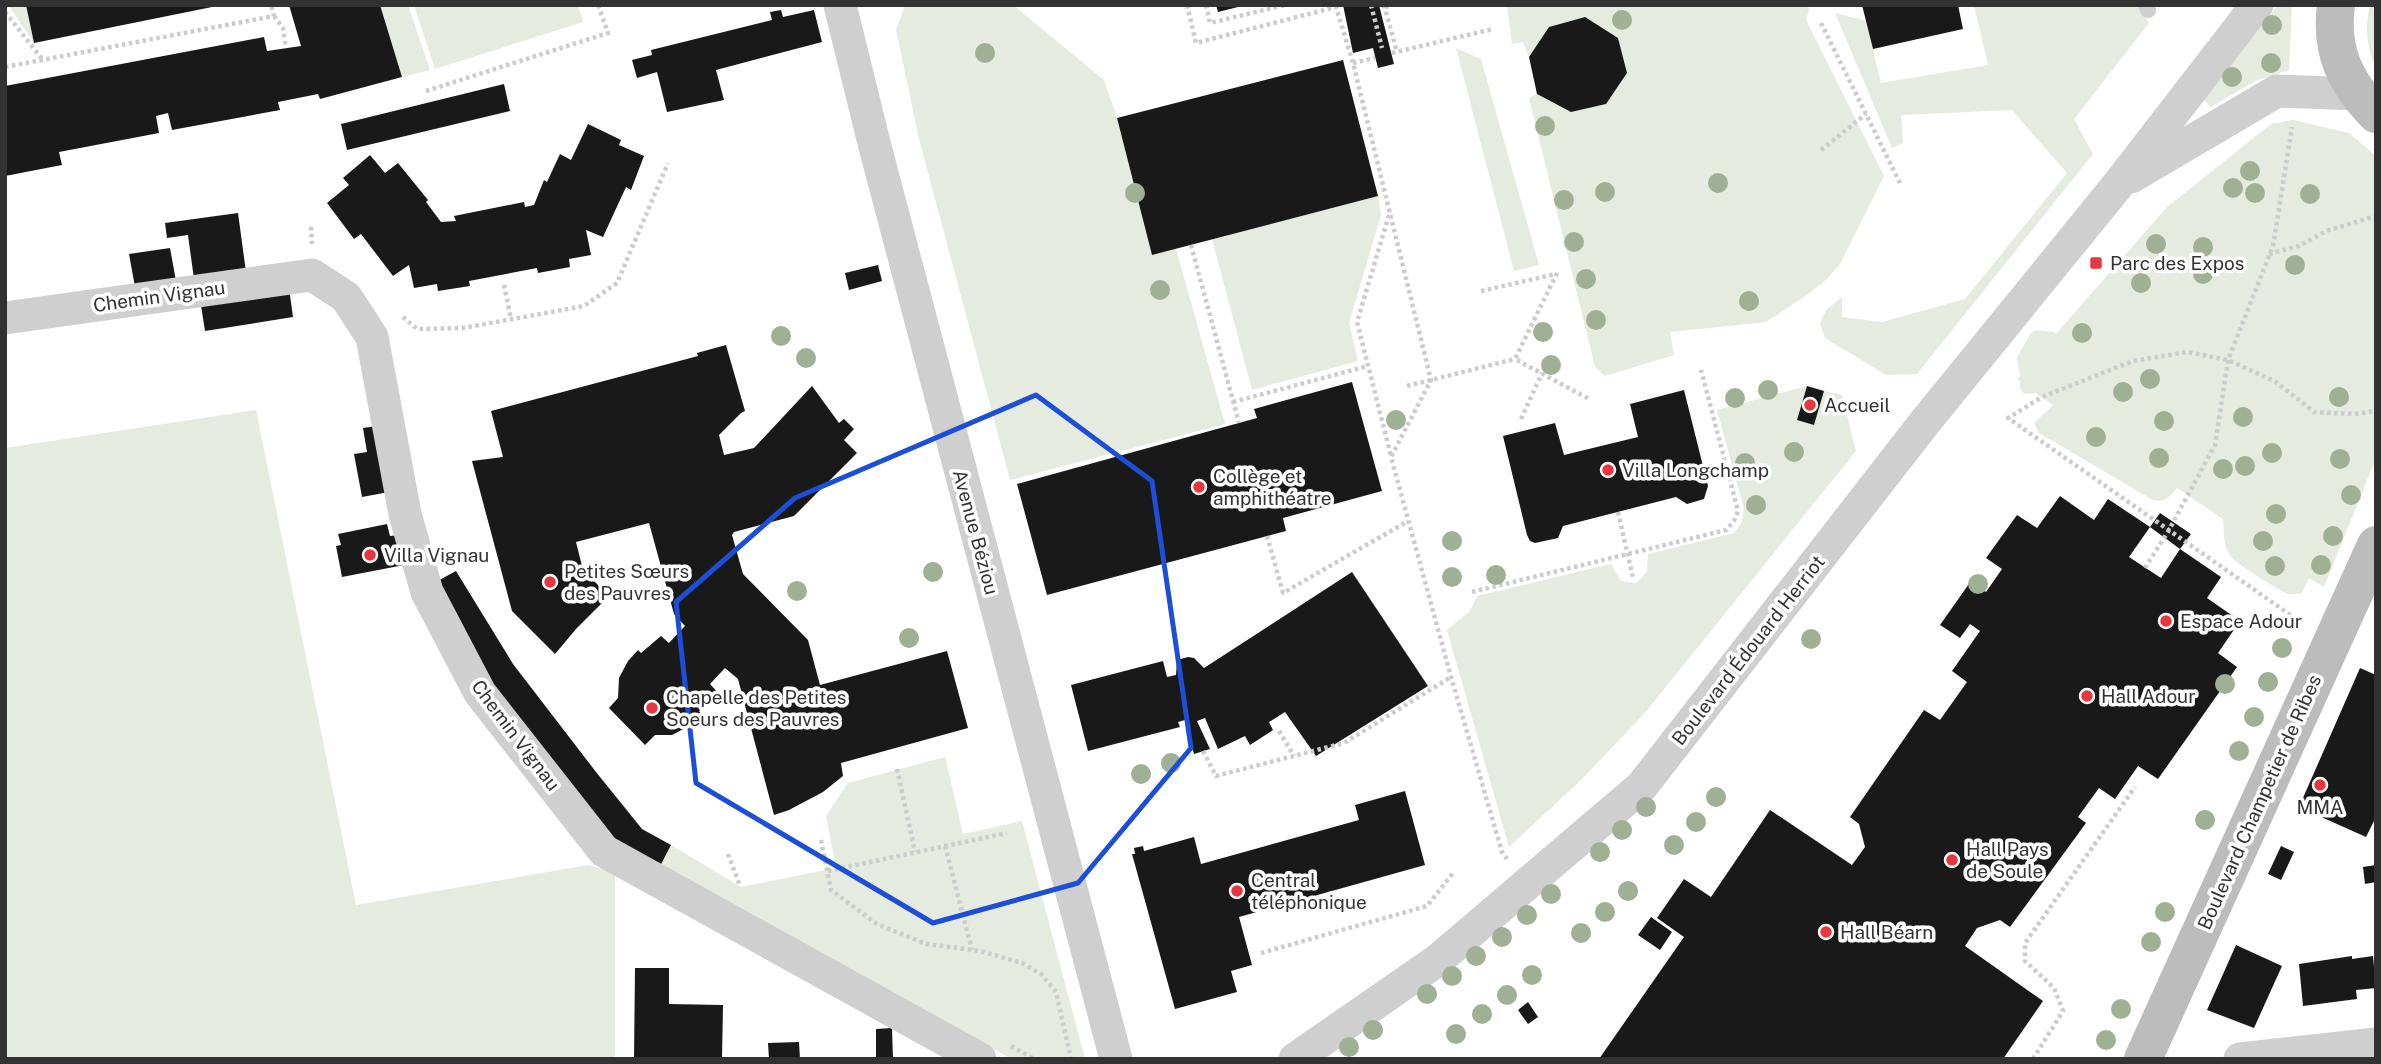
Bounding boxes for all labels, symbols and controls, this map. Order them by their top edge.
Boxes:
place label: Parc des Expos [2110,252,2244,274]
marker: Parc des Expos [2088,255,2104,271]
street label: Chemin Vignau [92,276,226,316]
place label: Accueil [1824,394,1890,416]
marker: Accueil [1802,397,1818,413]
place label: Villa Longchamp [1622,459,1769,481]
marker: Villa Longchamp [1600,462,1616,478]
place label: Collège et amphithéatre [1213,465,1331,509]
street label: Avenue Béziou [949,467,1003,597]
marker: Collège et amphithéatre [1191,479,1207,495]
place label: Villa Vignau [384,544,489,566]
marker: Villa Vignau [362,547,378,563]
street label: Boulevard Édouard Herriot [1667,551,1829,749]
place label: Petites Sœurs des Pauvres [564,560,689,604]
marker: Petites Sœurs des Pauvres [542,574,558,590]
place label: Espace Adour [2180,610,2302,632]
marker: Espace Adour [2158,613,2174,629]
street label: Boulevard Champetier de Ribes [2193,671,2325,933]
street label: Chemin Vignau [467,675,565,795]
place label: Hall Adour [2101,685,2196,707]
place label: Chapelle des Petites Soeurs des Pauvres [666,686,846,730]
marker: Hall Adour [2079,688,2095,704]
marker: Chapelle des Petites Soeurs des Pauvres [644,700,660,716]
marker: MMA [2312,777,2328,793]
place label: MMA [2296,796,2344,818]
place label: Hall Pays de Soule [1966,838,2049,882]
marker: Hall Pays de Soule [1944,852,1960,868]
place label: Central téléphonique [1251,869,1367,913]
marker: Central téléphonique [1229,883,1245,899]
place label: Hall Béarn [1840,921,1933,943]
marker: Hall Béarn [1818,924,1834,940]

